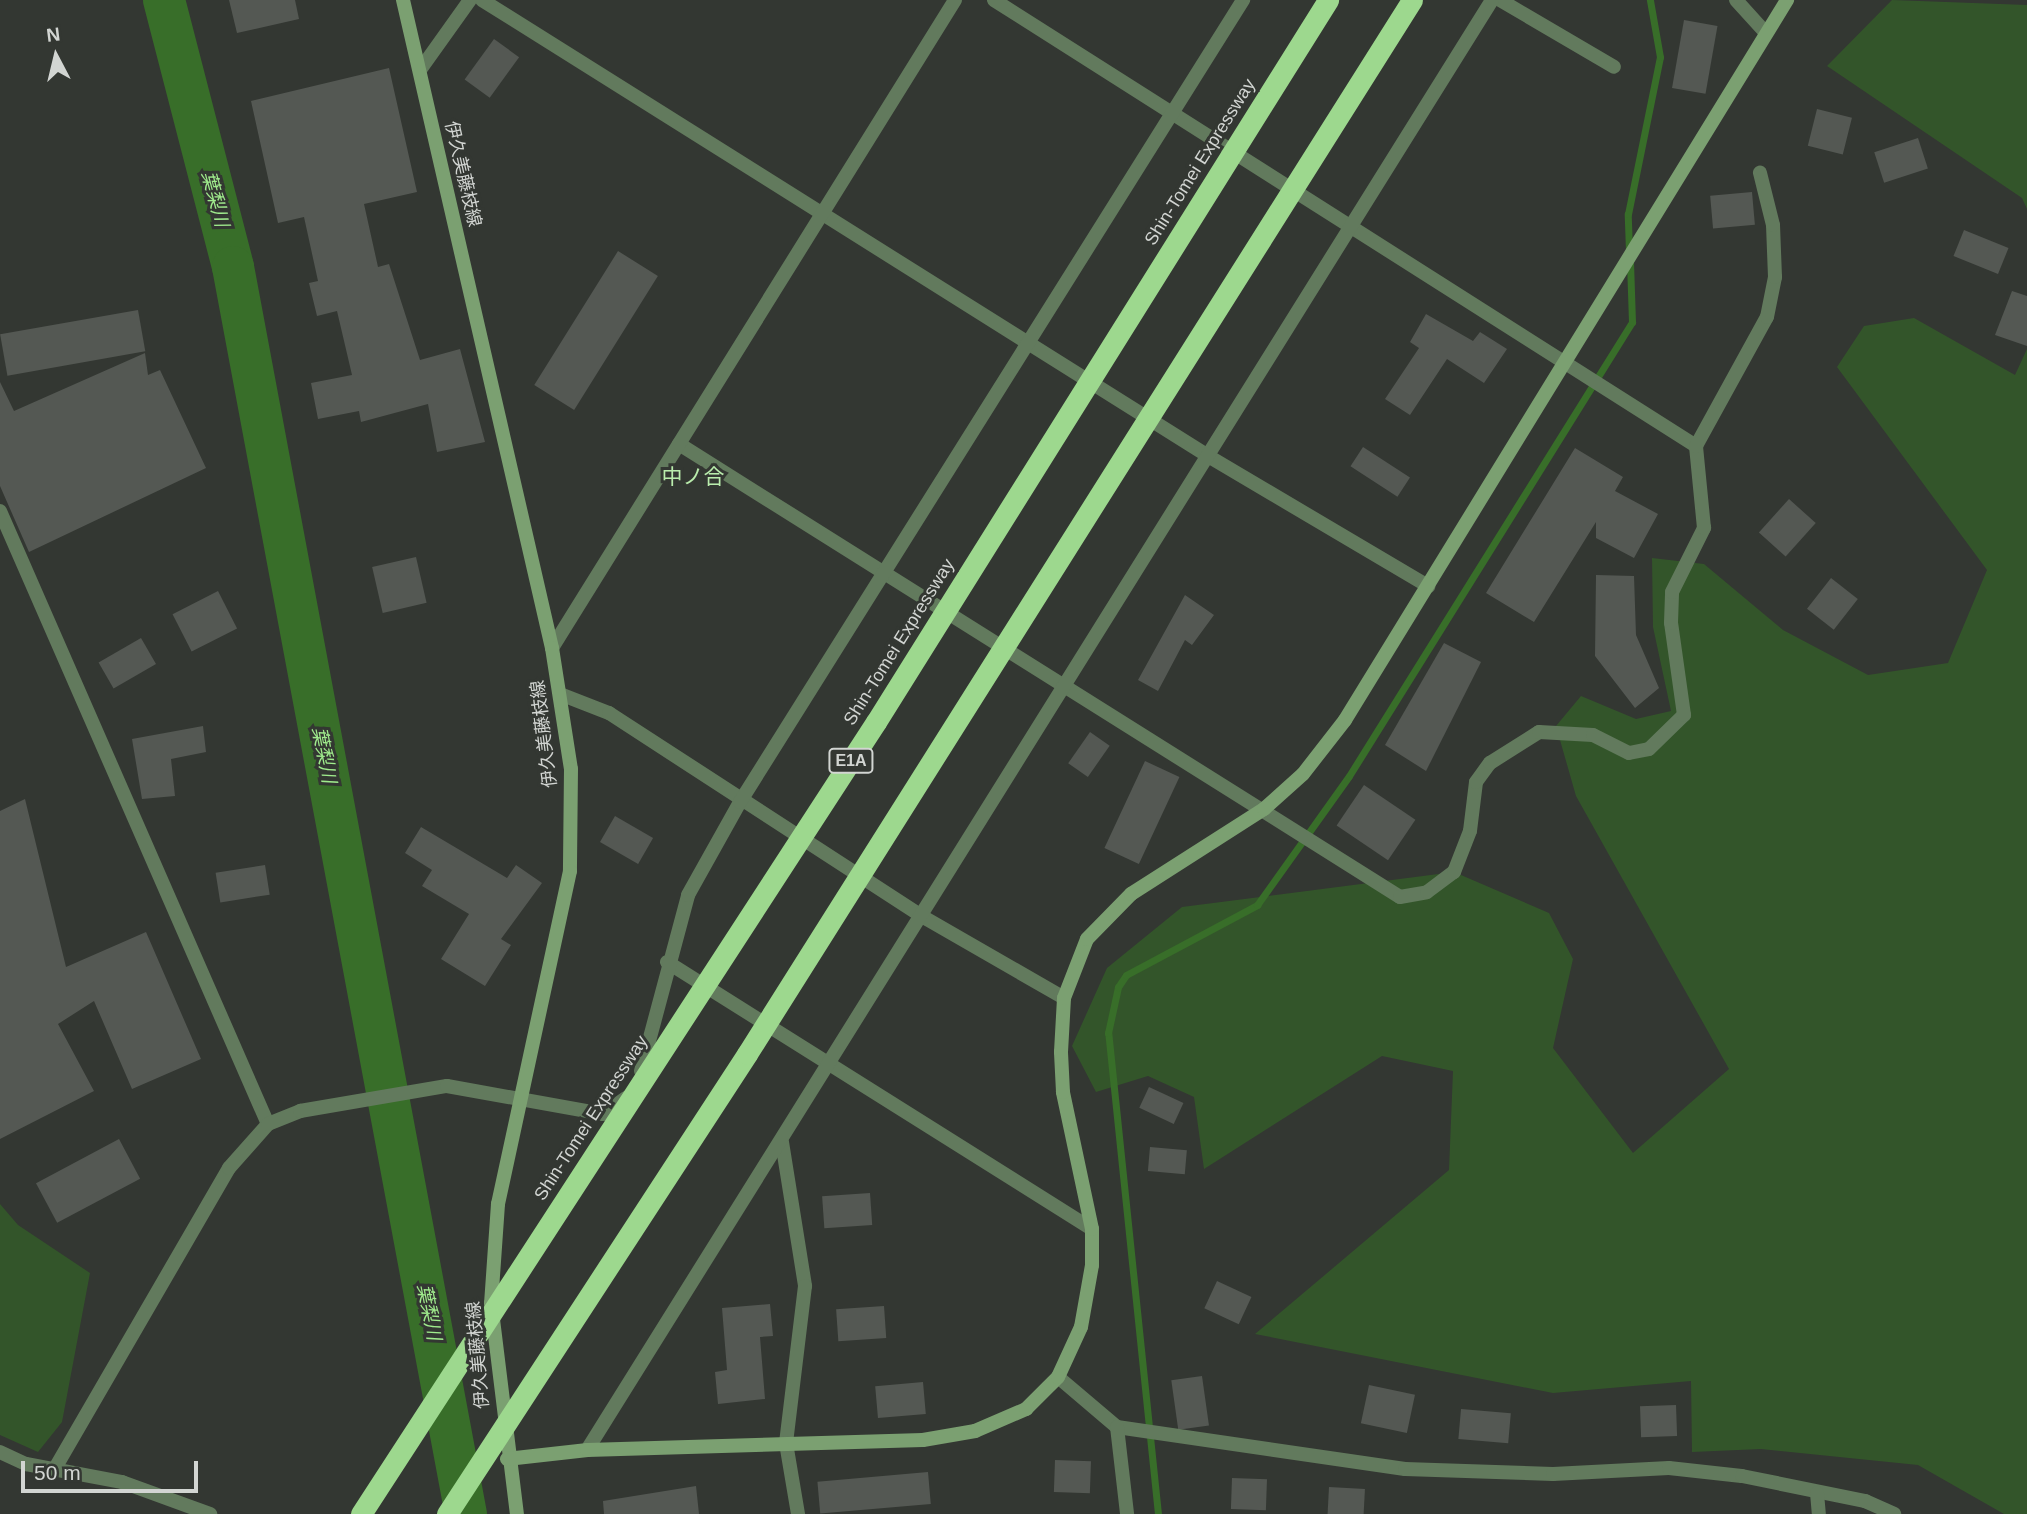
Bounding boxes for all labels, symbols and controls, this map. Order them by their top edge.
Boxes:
north arrow [21,21,91,91]
text: N [45,23,61,46]
street label: Shin-Tomei Expressway [1140,75,1260,249]
street label: 伊久美藤枝線 [440,119,486,229]
water label: 葉梨川 [197,169,233,229]
district label: 中ノ合 [662,464,724,490]
street label: Shin-Tomei Expressway [839,555,959,729]
street label: 伊久美藤枝線 [527,679,561,789]
water label: 葉梨川 [307,725,341,785]
road number: E1A [828,748,874,774]
street label: Shin-Tomei Expressway [530,1032,652,1204]
water label: 葉梨川 [412,1282,446,1342]
street label: 伊久美藤枝線 [463,1300,493,1410]
scale bar [24,1448,201,1492]
text: 50 m [34,1461,81,1484]

